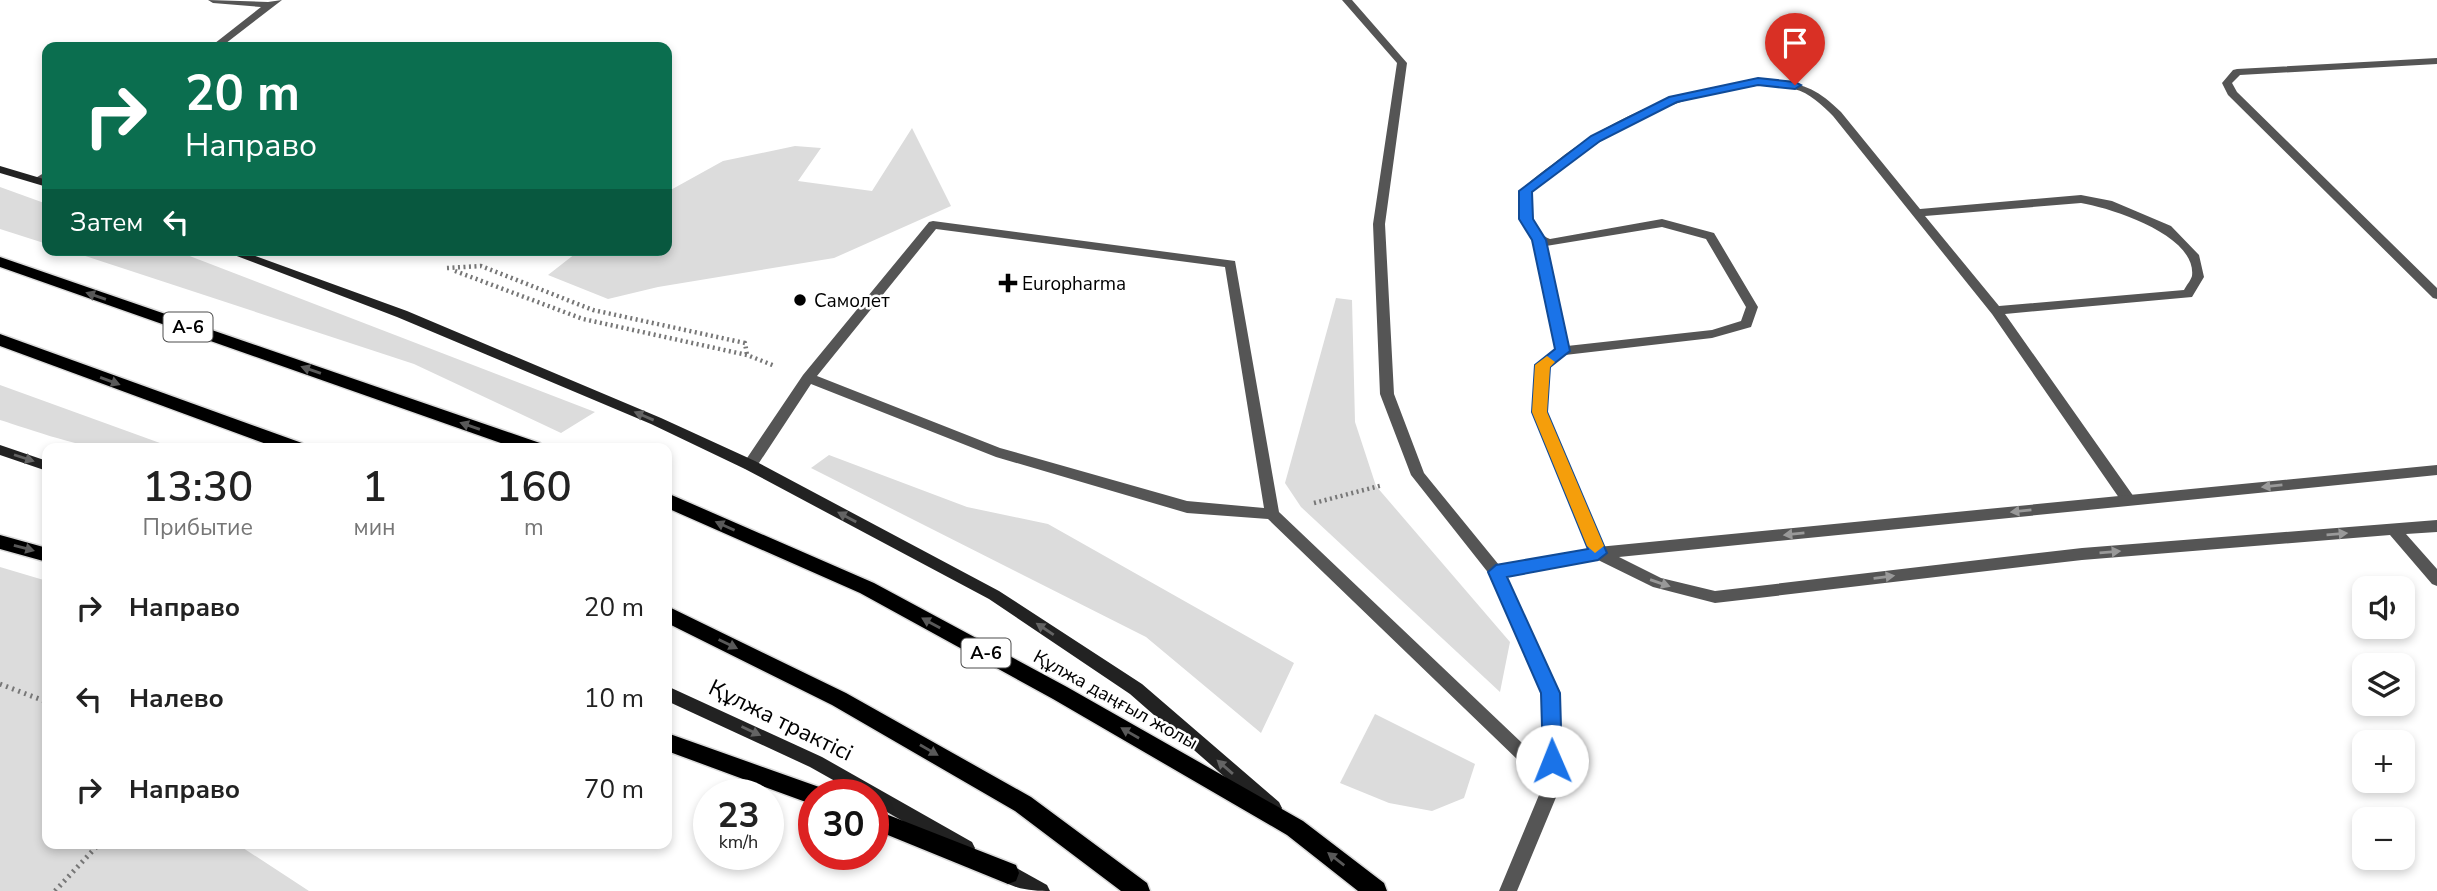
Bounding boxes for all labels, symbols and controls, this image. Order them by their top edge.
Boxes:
pin [1765,13,1825,85]
icon: arrive [1776,24,1814,62]
text: 20 m [185,60,300,127]
icon: right [70,70,161,161]
text: Направо [185,124,317,167]
icon: left [157,203,195,241]
text: Затем [70,205,143,240]
place label: Europharma [1022,271,1126,297]
marker: Europharma [1000,275,1016,291]
place label: Самолет [814,288,890,314]
one-way arrow [85,290,106,301]
marker: Самолет [792,292,808,308]
road number: A-6 [164,312,212,342]
one-way arrow [300,364,321,375]
one-way arrow [100,375,121,386]
one-way arrow [633,410,654,421]
one-way arrow [459,420,480,431]
one-way arrow [13,453,34,464]
text: 13:30 [142,459,253,516]
text: 1 [362,459,387,516]
text: 160 [496,459,572,516]
one-way arrow [2260,481,2282,492]
one-way arrow [2010,506,2032,517]
one-way arrow [837,511,857,523]
text: Прибытие [143,512,253,543]
text: мин [354,512,396,543]
text: m [524,512,544,543]
one-way arrow [715,520,736,531]
one-way arrow [2326,528,2348,539]
one-way arrow [1783,529,1805,540]
one-way arrow [13,543,35,554]
one-way arrow [2099,546,2121,557]
one-way arrow [1873,572,1895,583]
map controls [2352,576,2415,870]
button: sound [2352,576,2415,639]
one-way arrow [1649,578,1670,589]
icon: right [70,589,108,627]
text: Направо [129,590,240,625]
text: 20 m [584,590,644,625]
one-way arrow [921,617,941,629]
one-way arrow [1036,622,1054,636]
road number: A-6 [962,638,1010,668]
one-way arrow [718,639,738,650]
street label: Құлжа даңғыл жолы [1029,644,1202,756]
button: layers [2352,653,2415,716]
street label: Құлжа трактісі [704,672,858,769]
icon: left [70,680,108,718]
text: Налево [129,681,224,716]
text: 10 m [584,681,644,716]
position arrow [1515,724,1589,798]
one-way arrow [741,726,761,737]
one-way arrow [1120,727,1139,739]
button: + [2352,730,2415,793]
one-way arrow [919,744,939,756]
one-way arrow [1217,760,1234,775]
icon: right [70,771,108,809]
text: Направо [129,772,240,807]
text: 70 m [584,772,644,807]
speed limit sign: 30 [798,779,889,870]
text: 23 [717,792,760,839]
button: − [2352,807,2415,870]
text: km/h [719,830,758,854]
one-way arrow [1327,852,1345,867]

